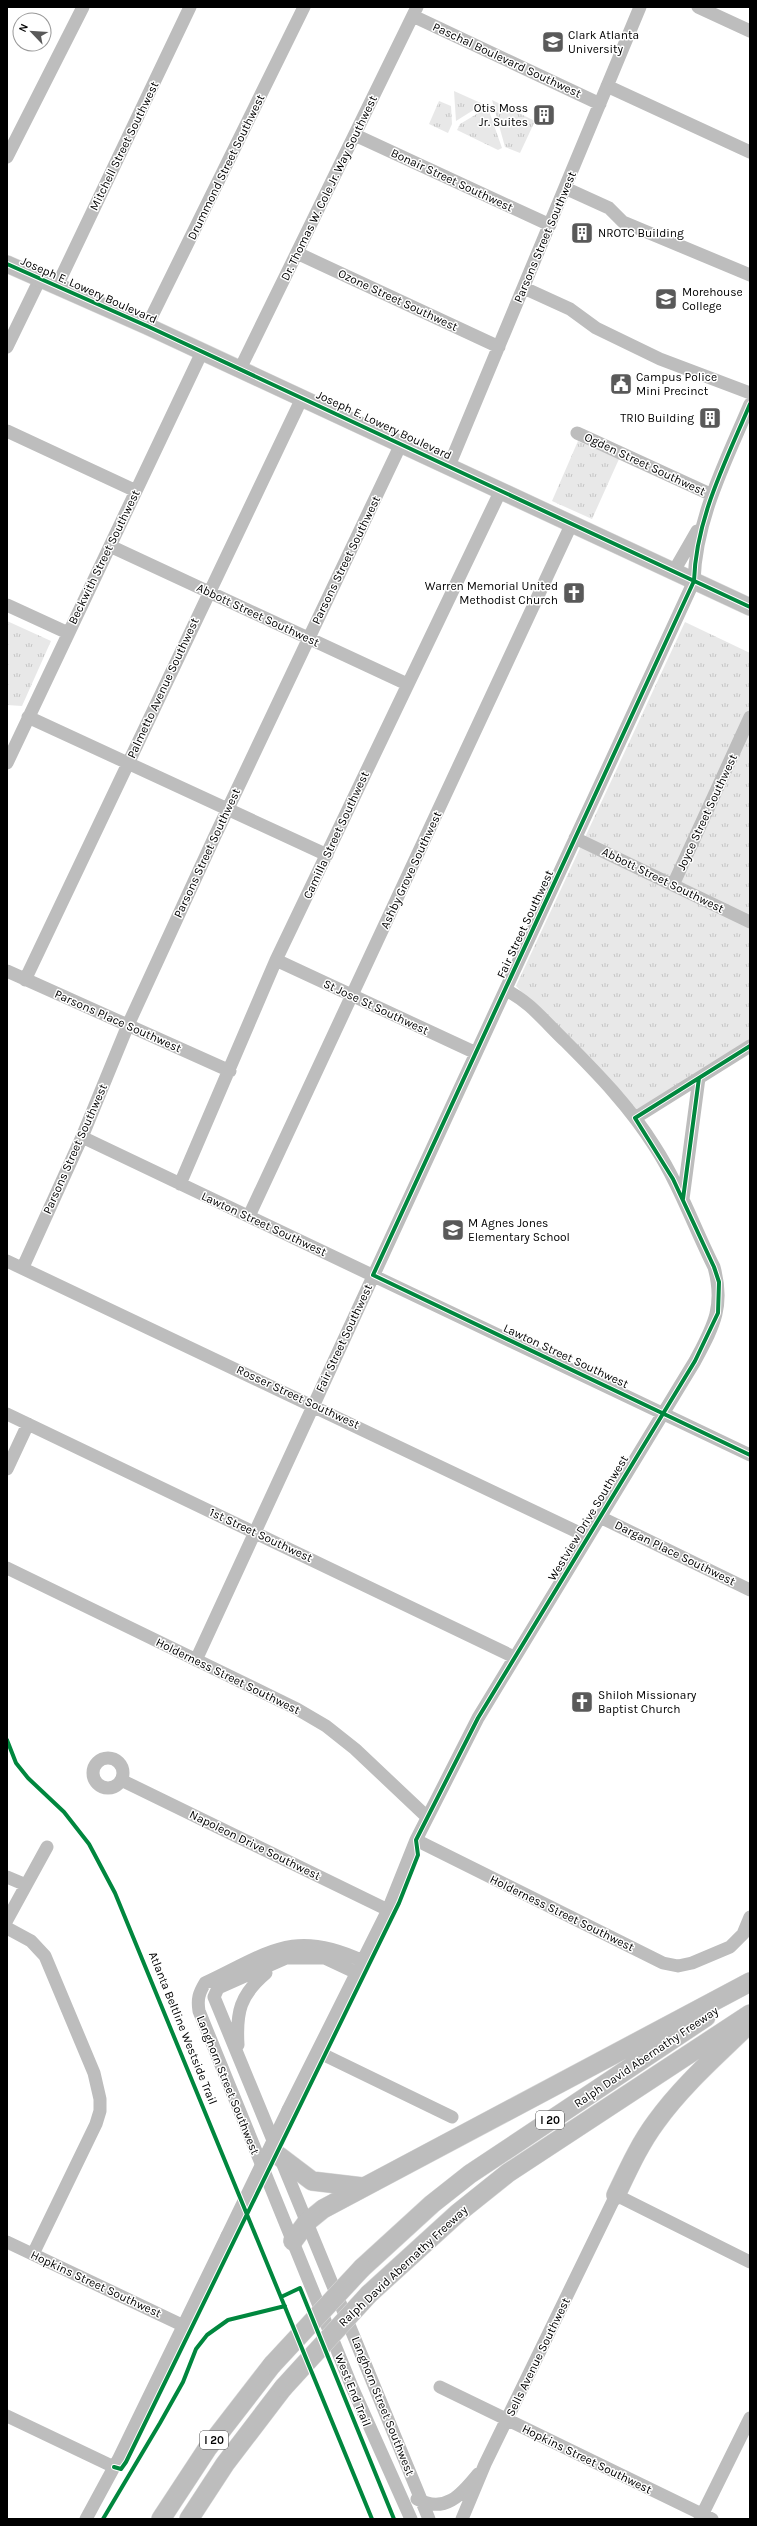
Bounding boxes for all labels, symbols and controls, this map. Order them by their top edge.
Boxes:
north arrow [12,12,52,52]
street label: Paschal Boulevard Southwest [431,19,584,101]
text: N [16,22,31,34]
place label: Clark Atlanta University [568,28,639,56]
school or university icon: Clark Atlanta University [540,29,566,55]
street label: Mitchell Street Southwest [87,79,162,213]
street label: Drummond Street Southwest [185,92,268,242]
street label: Dr. Thomas W. Cole Jr. Way Southwest [278,93,380,283]
place label: Otis Moss Jr. Suites [474,101,528,129]
building icon: Otis Moss Jr. Suites [531,102,557,128]
street label: Bonair Street Southwest [389,146,516,215]
street label: Parsons Street Southwest [511,169,579,305]
building icon: NROTC Building [569,220,595,246]
place label: NROTC Building [598,226,684,240]
street label: Joseph E. Lowery Boulevard [19,254,159,326]
street label: Ozone Street Southwest [336,266,461,334]
place label: Morehouse College [682,285,743,313]
school or university icon: Morehouse College [653,286,679,312]
place label: Campus Police Mini Precinct [636,370,717,398]
public building icon: Campus Police Mini Precinct [608,371,634,397]
street label: Joseph E. Lowery Boulevard [314,388,454,462]
building icon: TRIO Building [697,405,723,431]
place label: TRIO Building [620,411,694,425]
street label: Ogden Street Southwest [582,430,708,498]
street label: Beckwith Street Southwest [65,487,143,626]
street label: Parsons Street Southwest [309,493,383,627]
place label: Warren Memorial United Methodist Church [425,579,558,607]
street label: Abbott Street Southwest [194,580,322,650]
church icon: Warren Memorial United Methodist Church [561,580,587,606]
street label: Palmetto Avenue Southwest [124,615,202,760]
street label: Joyce Street Southwest [674,751,740,872]
street label: Camilla Street Southwest [300,769,372,901]
street label: Parsons Street Southwest [171,786,243,920]
street label: Ashby Grove Southwest [378,809,445,931]
street label: Abbott Street Southwest [600,844,727,916]
street label: Fair Street Southwest [494,867,556,980]
street label: St Jose St Southwest [321,976,431,1038]
street label: Parsons Place Southwest [52,987,184,1055]
street label: Parsons Street Southwest [40,1081,110,1216]
street label: Lawton Street Southwest [199,1189,329,1259]
place label: M Agnes Jones Elementary School [468,1216,570,1244]
school or university icon: M Agnes Jones Elementary School [440,1217,466,1243]
street label: Fair Street Southwest [313,1281,375,1394]
street label: Lawton Street Southwest [501,1321,631,1391]
street label: Rosser Street Southwest [234,1362,362,1432]
street label: Westview Drive Southwest [545,1452,631,1583]
street label: 1st Street Southwest [207,1505,315,1565]
street label: Dargan Place Southwest [612,1518,738,1589]
street label: Holderness Street Southwest [154,1635,303,1717]
place label: Shiloh Missionary Baptist Church [598,1688,697,1716]
church icon: Shiloh Missionary Baptist Church [569,1689,595,1715]
street label: Napoleon Drive Southwest [187,1807,323,1883]
street label: Holderness Street Southwest [488,1872,637,1954]
street label: Atlanta Beltline Westside Trail [146,1950,220,2106]
street label: Ralph David Abernathy Freeway [571,2003,721,2111]
street label: Langhorn Street Southwest [194,2013,263,2157]
road number: I 20 [536,2111,564,2129]
street label: Ralph David Abernathy Freeway [336,2202,471,2329]
street label: Hopkins Street Southwest [28,2248,164,2321]
street label: Sells Avenue Southwest [503,2295,573,2419]
street label: Langhorn Street Southwest [349,2334,418,2478]
street label: West End Trail [332,2352,374,2428]
street label: Hopkins Street Southwest [520,2421,655,2497]
road number: I 20 [200,2431,228,2449]

